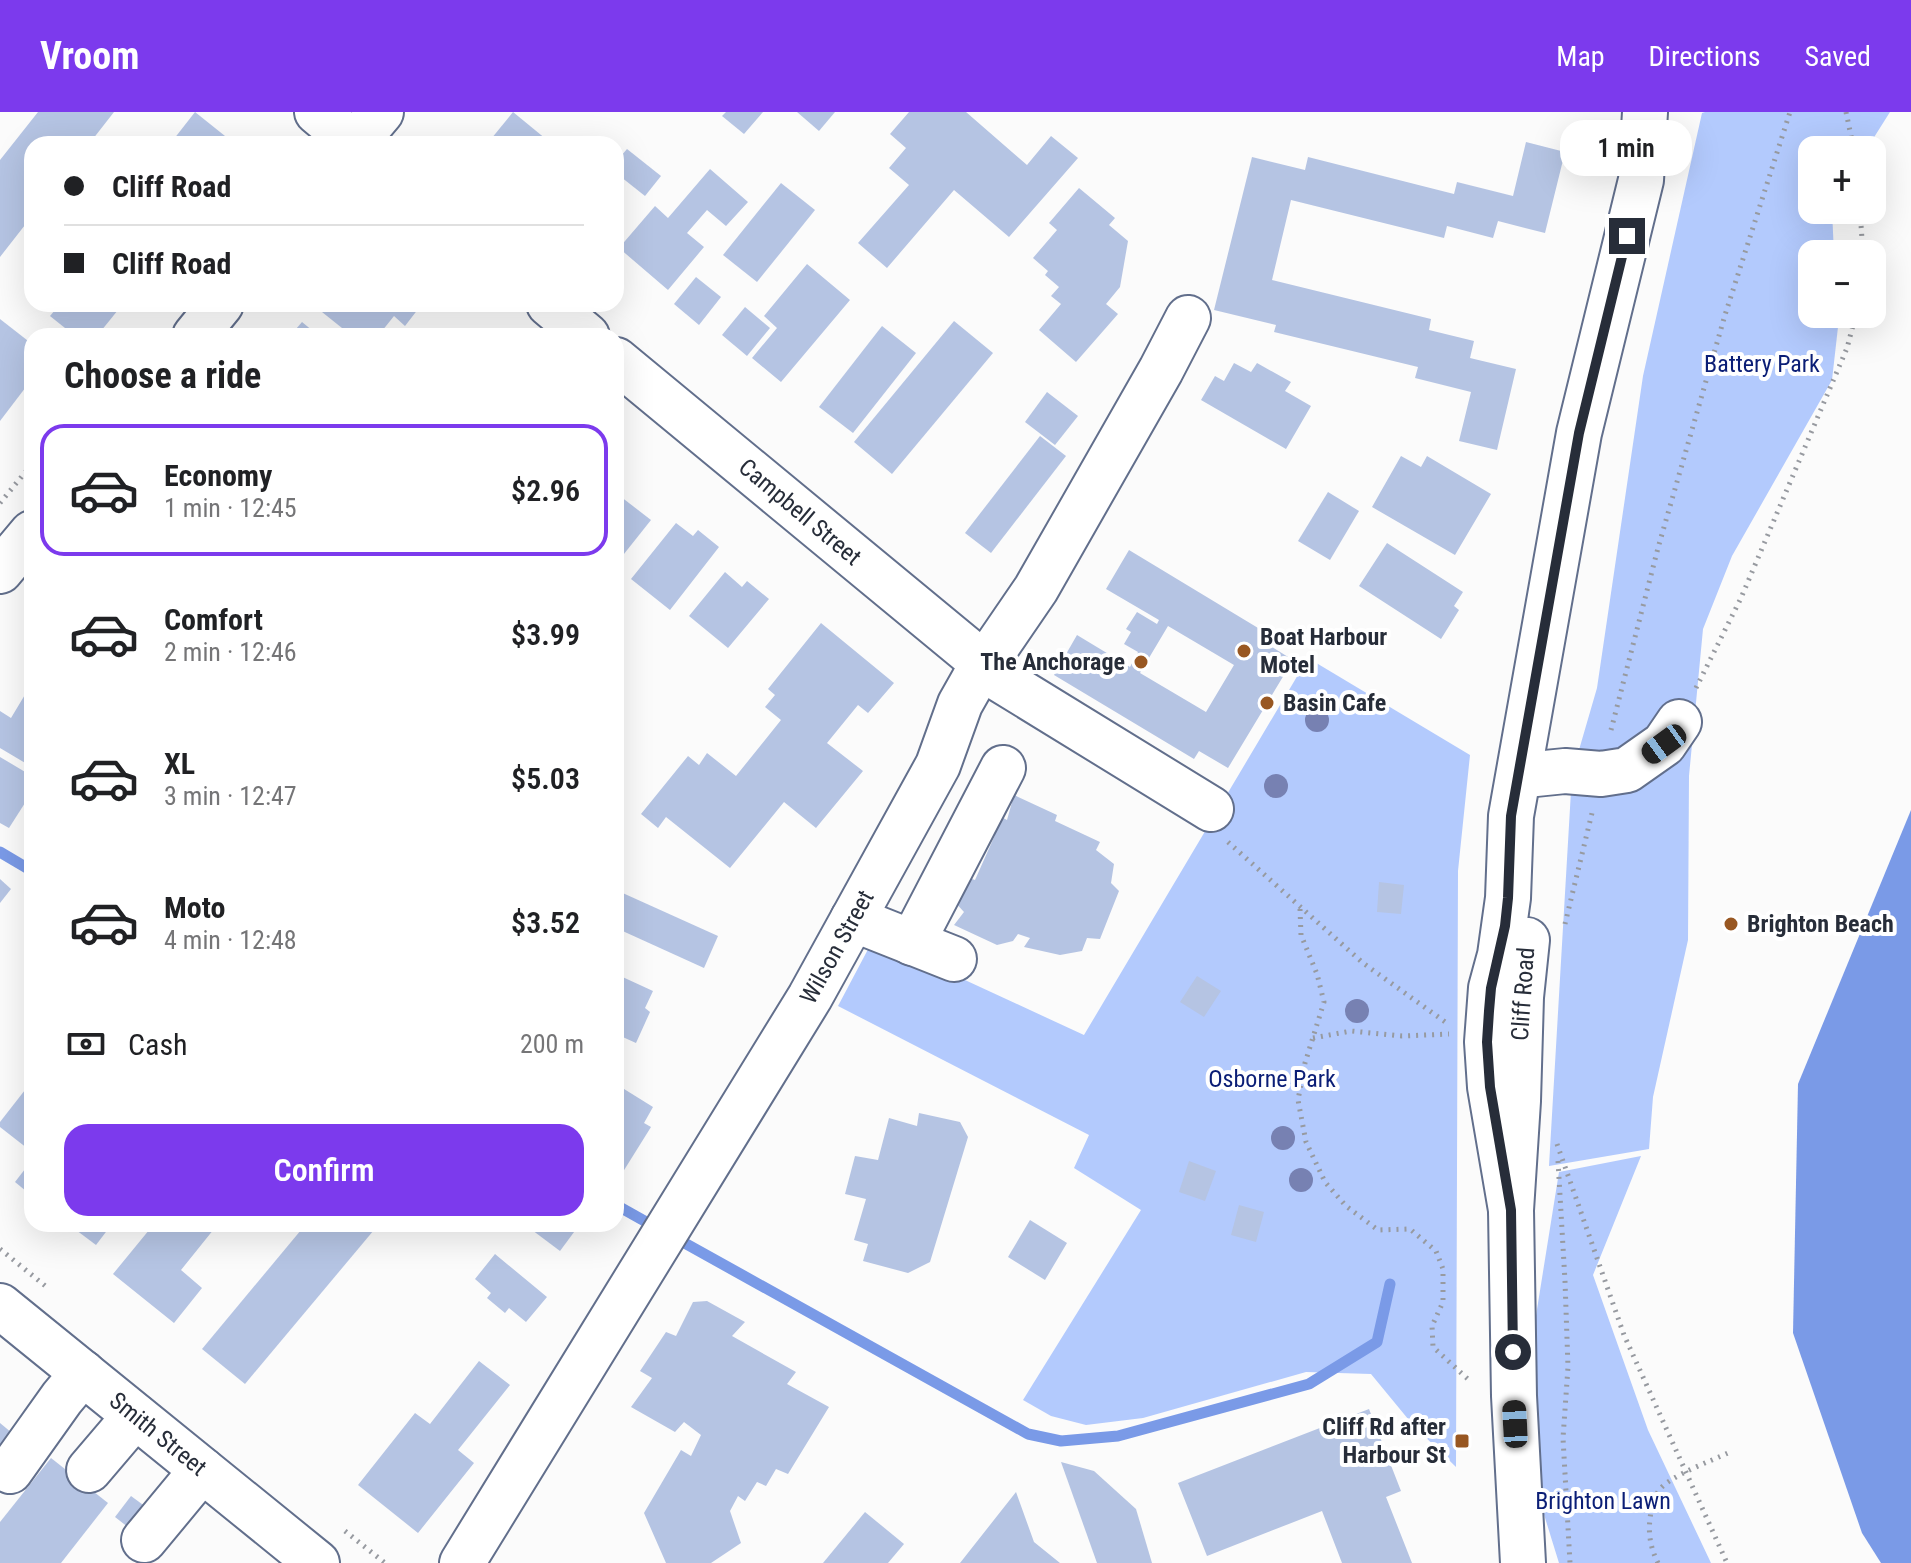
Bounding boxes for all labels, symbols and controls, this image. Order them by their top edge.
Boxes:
text: Vroom [40,34,139,78]
text: Map [1556,40,1605,73]
text: Directions [1649,40,1760,73]
text: Saved [1804,40,1871,73]
callout: 1 min [1561,120,1693,176]
text: 1 min [1597,133,1655,163]
map controls [1798,136,1886,328]
button: + [1798,136,1886,224]
text: Cliff Road [112,169,231,204]
route end [1609,218,1645,254]
button: − [1798,240,1886,328]
text: Cliff Road [112,246,231,281]
park label: Battery Park [1704,350,1820,378]
text: Choose a ride [64,355,261,397]
street label: Campbell Street [733,453,867,571]
icon: car [68,454,140,526]
text: Economy [164,458,272,493]
text: $2.96 [511,473,580,508]
text: 1 min · 12:45 [164,493,297,523]
icon: car [68,598,140,670]
text: Comfort [164,602,263,637]
text: $3.99 [511,617,580,652]
place label: Boat Harbour Motel [1260,623,1387,679]
text: 2 min · 12:46 [164,637,297,667]
marker: Boat Harbour Motel [1235,642,1253,660]
place label: The Anchorage [980,648,1125,676]
marker: The Anchorage [1132,653,1150,671]
place label: Basin Cafe [1283,689,1386,717]
marker: Basin Cafe [1258,694,1276,712]
car [1638,720,1690,768]
icon: car [68,742,140,814]
text: XL [164,746,195,781]
text: $5.03 [511,761,580,796]
text: 3 min · 12:47 [164,781,297,811]
street label: Wilson Street [794,885,880,1009]
icon: car [68,886,140,958]
text: Moto [164,890,225,925]
text: $3.52 [511,905,580,940]
place label: Brighton Beach [1747,910,1894,938]
marker: Brighton Beach [1722,915,1740,933]
text: 4 min · 12:48 [164,925,297,955]
street label: Cliff Road [1506,946,1540,1042]
icon: cash [64,1022,108,1066]
text: Cash [128,1027,188,1062]
text: 200 m [520,1029,584,1059]
park label: Osborne Park [1208,1065,1336,1093]
button: Confirm [64,1124,584,1216]
route start [1495,1334,1531,1370]
street label: Smith Street [104,1386,212,1482]
car [1502,1399,1528,1449]
place label: Cliff Rd after Harbour St [1322,1413,1446,1469]
marker: Cliff Rd after Harbour St [1453,1432,1471,1450]
park label: Brighton Lawn [1535,1487,1671,1515]

